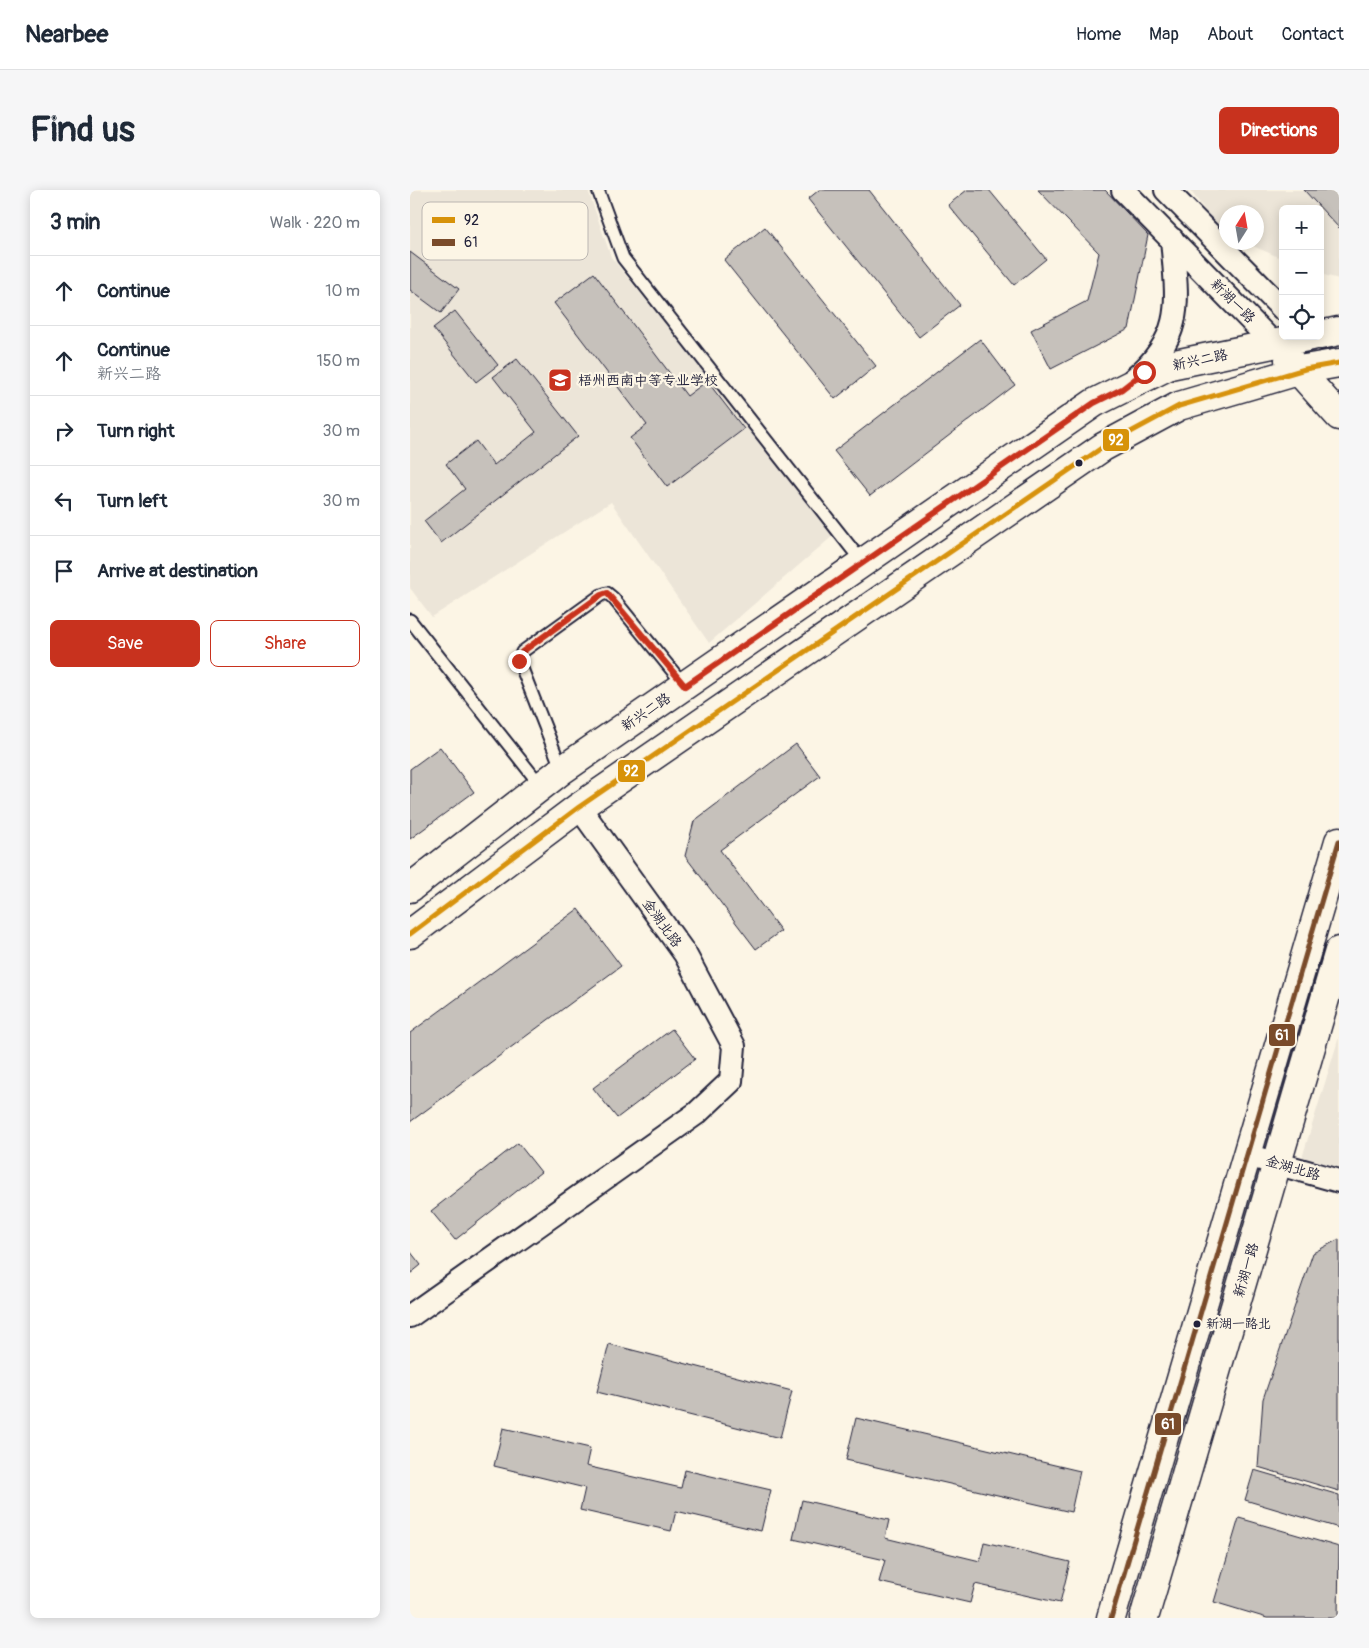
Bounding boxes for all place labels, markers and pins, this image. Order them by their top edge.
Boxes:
school or university icon: 梧州西南中等专业学校 [547,367,573,393]
place label: 梧州西南中等专业学校 [578,372,718,389]
unlabelled marker [1074,458,1084,468]
place label: 新湖一路北 [1206,1316,1271,1332]
marker: 新湖一路北 [1192,1319,1202,1329]

